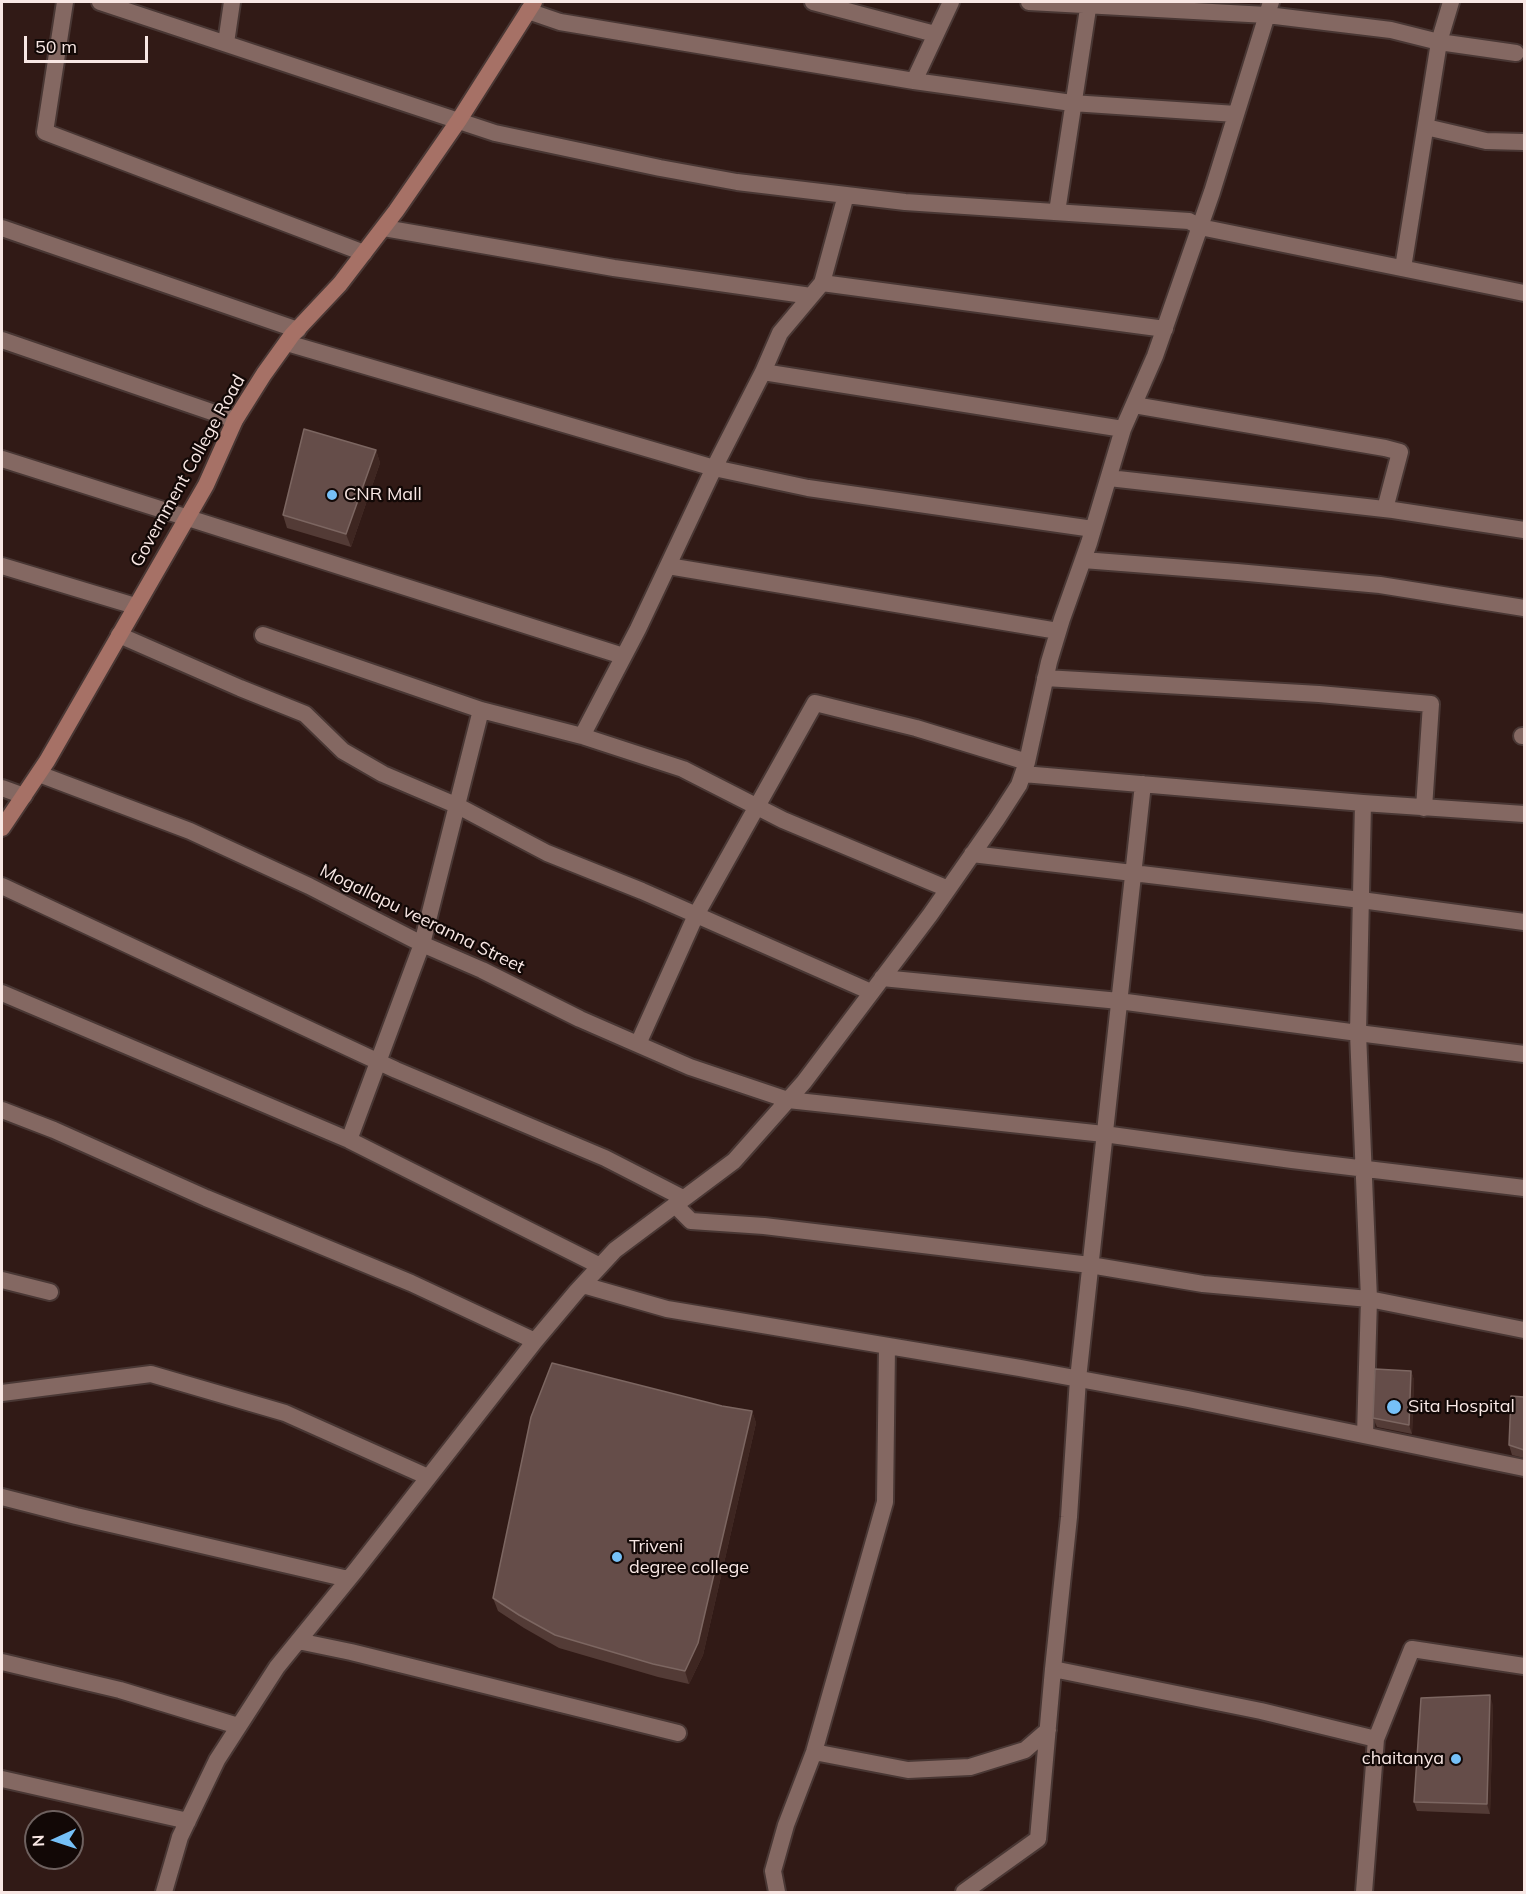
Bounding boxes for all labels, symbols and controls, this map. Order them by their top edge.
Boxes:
scale bar [27,24,152,62]
text: 50 m [35,35,77,58]
street label: Government College Road [126,371,250,571]
place label: CNR Mall [344,484,422,506]
marker: CNR Mall [325,488,339,502]
street label: Mogallapu veeranna Street [316,860,528,978]
place label: Sita Hospital [1408,1396,1515,1418]
marker: Sita Hospital [1385,1398,1403,1416]
place label: Triveni degree college [629,1536,749,1578]
marker: Triveni degree college [610,1550,624,1564]
place label: chaitanya [1362,1748,1444,1770]
marker: chaitanya [1449,1752,1463,1766]
north arrow [24,1810,84,1870]
text: N [28,1834,48,1847]

